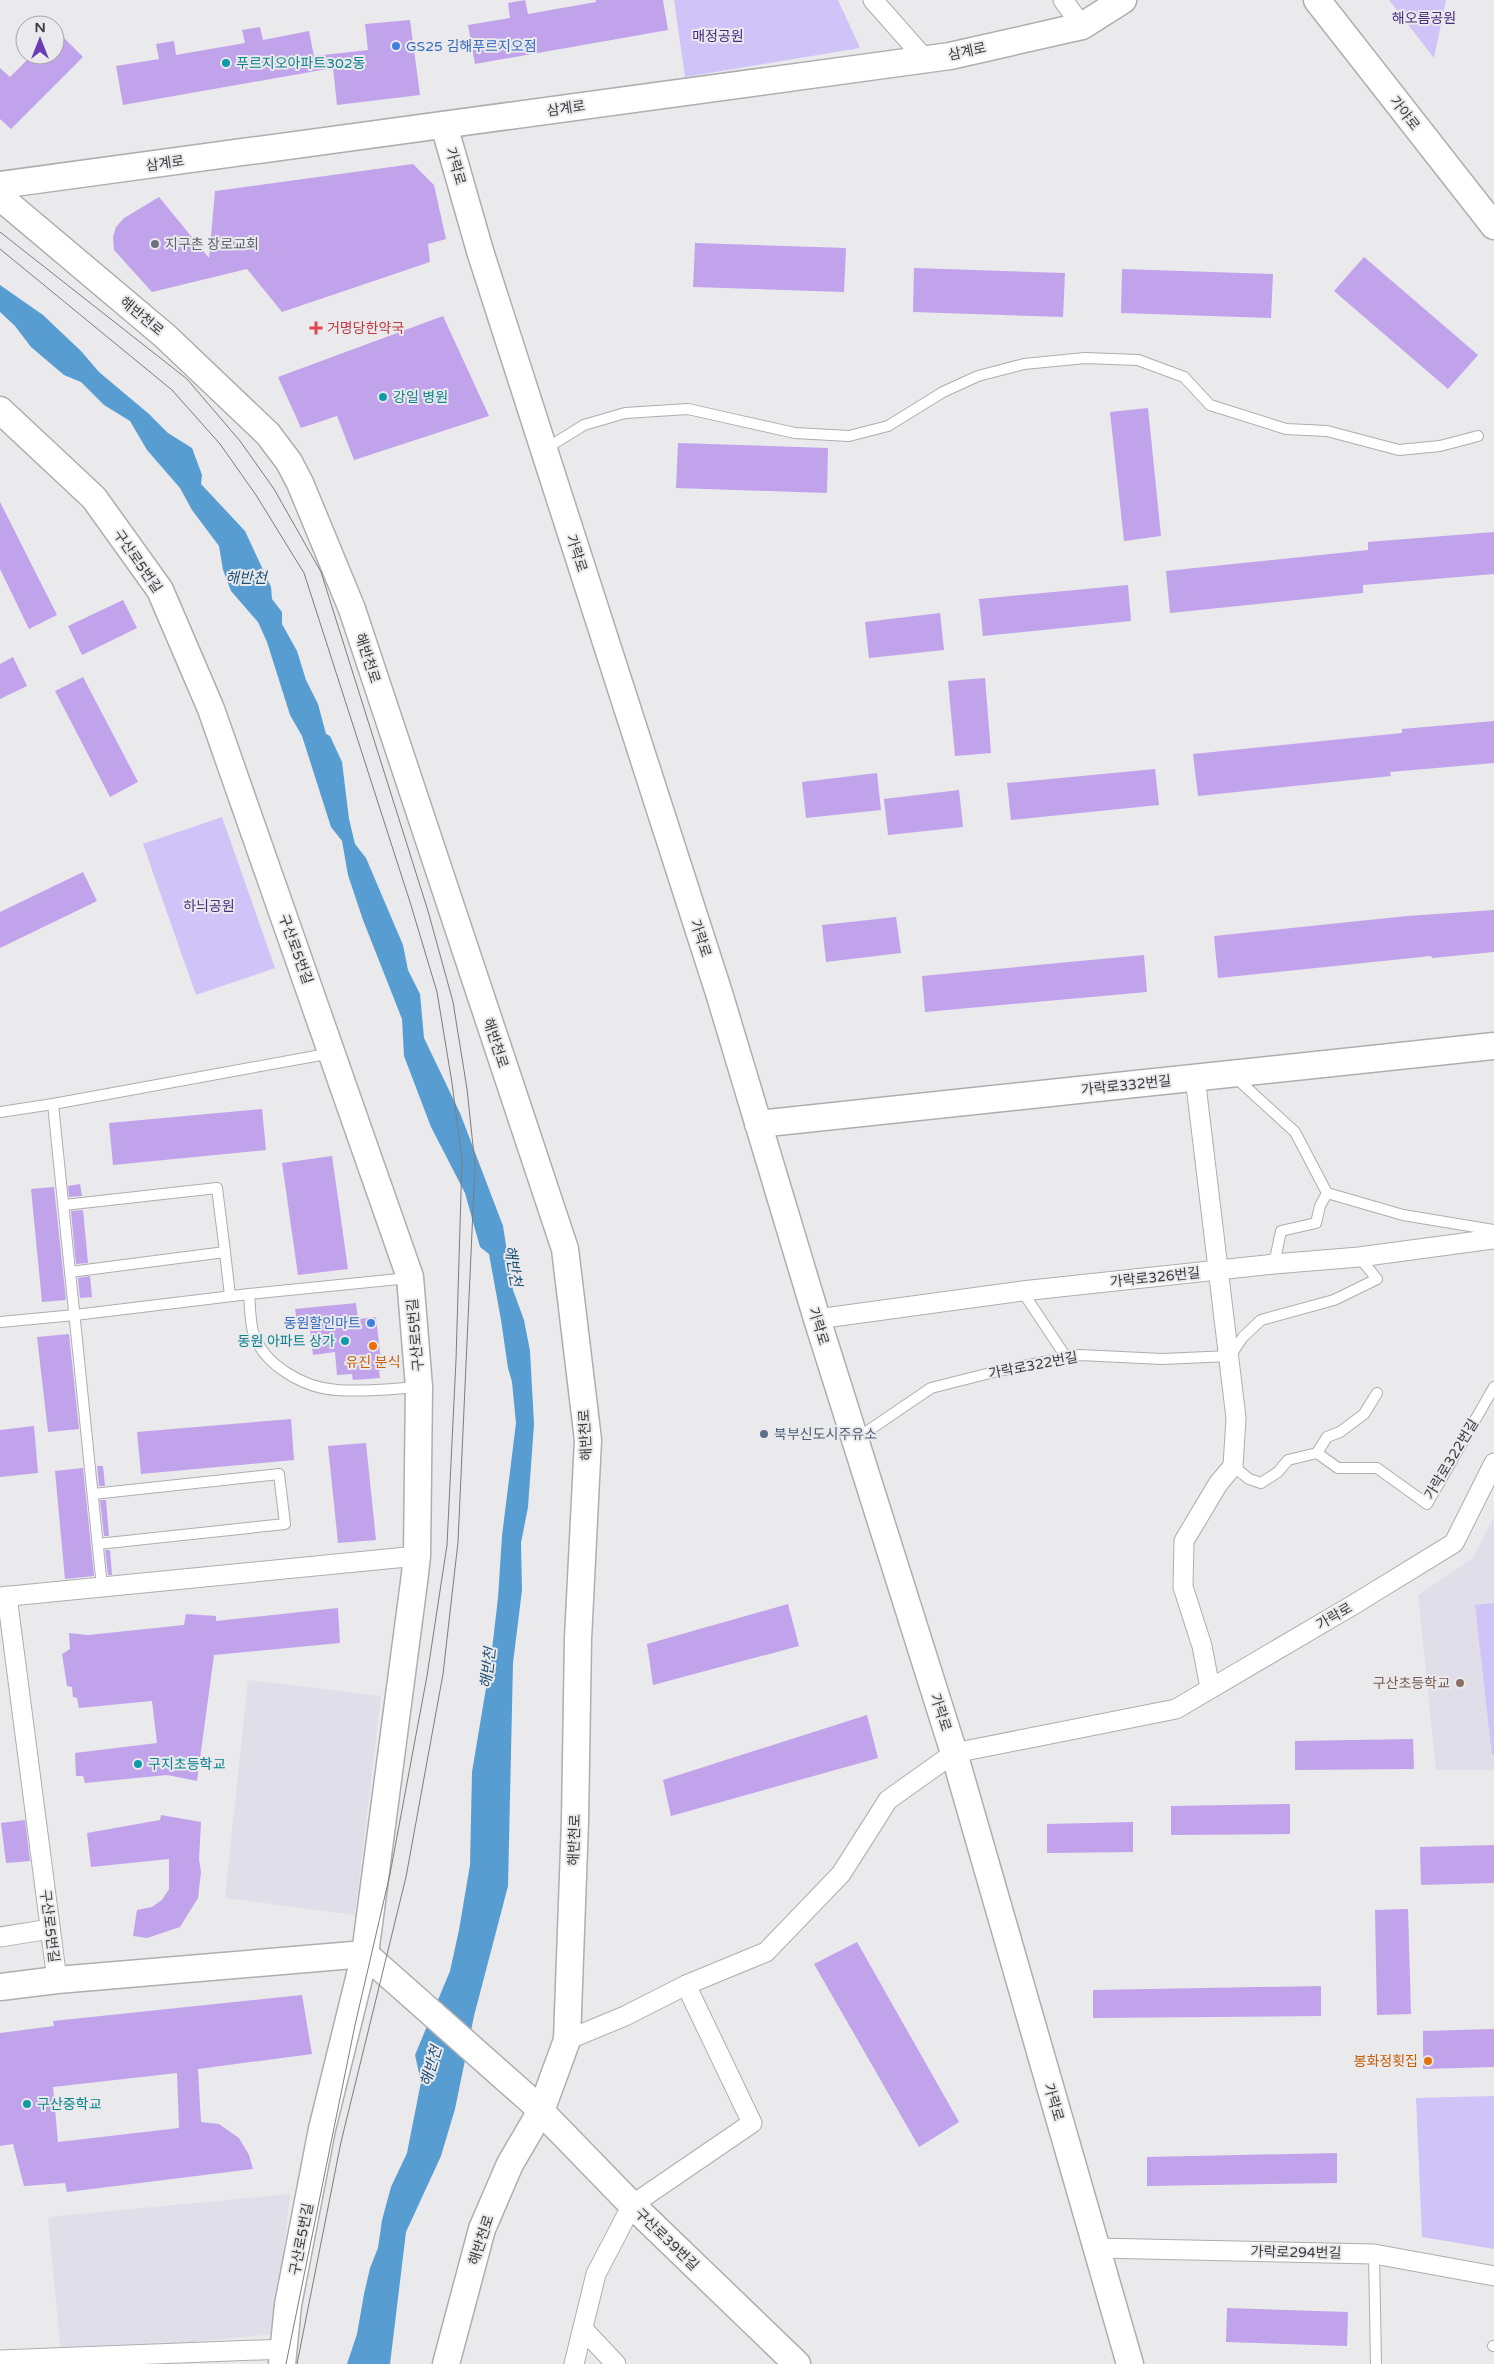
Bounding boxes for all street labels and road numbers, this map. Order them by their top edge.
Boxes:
street label: 삼계로 [946,39,988,64]
street label: 가야로 [1386,93,1423,134]
street label: 삼계로 [546,97,587,120]
street label: 가락로 [442,145,469,187]
street label: 삼계로 [145,152,186,175]
street label: 해반천로 [116,293,167,340]
street label: 구산로5번길 [110,526,166,596]
street label: 가락로 [562,532,591,574]
street label: 해반천로 [351,631,384,685]
street label: 구산로5번길 [275,912,316,986]
street label: 가락로 [686,917,715,959]
street label: 해반천로 [479,1016,512,1070]
street label: 가락로332번길 [1080,1072,1172,1099]
street label: 가락로326번길 [1109,1264,1201,1291]
street label: 구산로5번길 [404,1298,427,1372]
street label: 가락로 [805,1305,832,1347]
street label: 가락로322번길 [987,1348,1079,1382]
street label: 해반천로 [576,1409,595,1461]
street label: 가락로322번길 [1421,1416,1482,1503]
street label: 가락로 [1313,1599,1355,1633]
street label: 가락로 [926,1691,955,1733]
street label: 해반천로 [565,1814,584,1866]
street label: 구산로5번길 [37,1889,62,1963]
street label: 가락로 [1040,2081,1067,2123]
street label: 구산로5번길 [286,2202,317,2277]
street label: 구산로39번길 [631,2205,702,2274]
street label: 해반천로 [465,2213,498,2267]
street label: 가락로294번길 [1250,2243,1342,2262]

